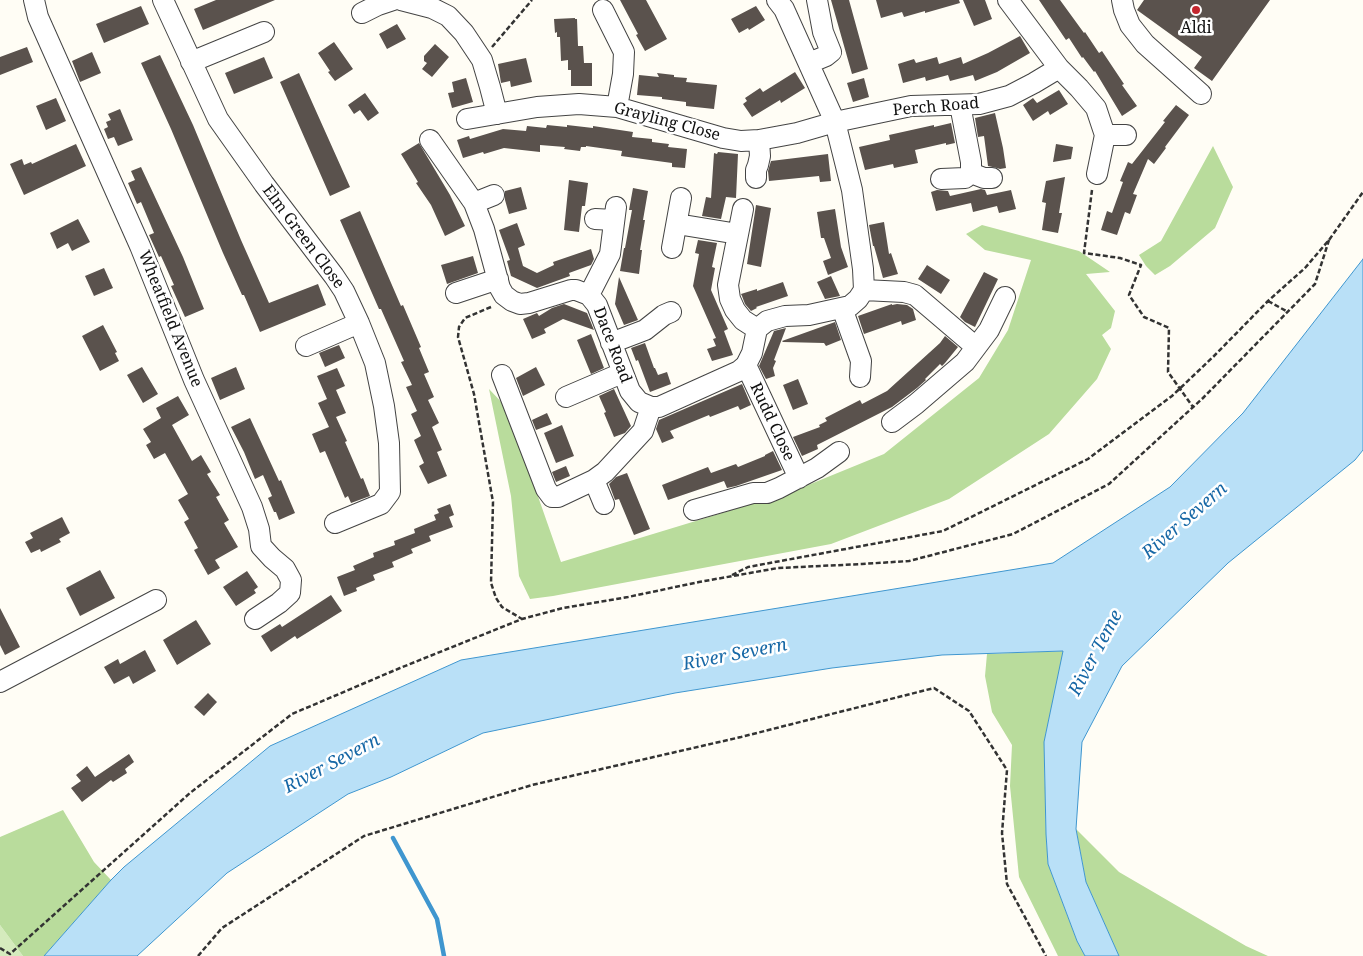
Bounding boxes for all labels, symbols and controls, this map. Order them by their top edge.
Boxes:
marker: Aldi [1190,4,1202,16]
place label: Aldi [1180,18,1212,38]
street label: Perch Road [892,94,980,120]
street label: Grayling Close [612,99,722,145]
street label: Elm Green Close [258,181,348,293]
street label: Wheatfield Avenue [134,248,206,390]
street label: Dace Road [589,304,635,386]
street label: Rudd Close [745,380,799,464]
water label: River Severn [1138,478,1232,564]
water label: River Teme [1065,607,1127,699]
water label: River Severn [681,634,789,676]
water label: River Severn [280,730,384,798]

